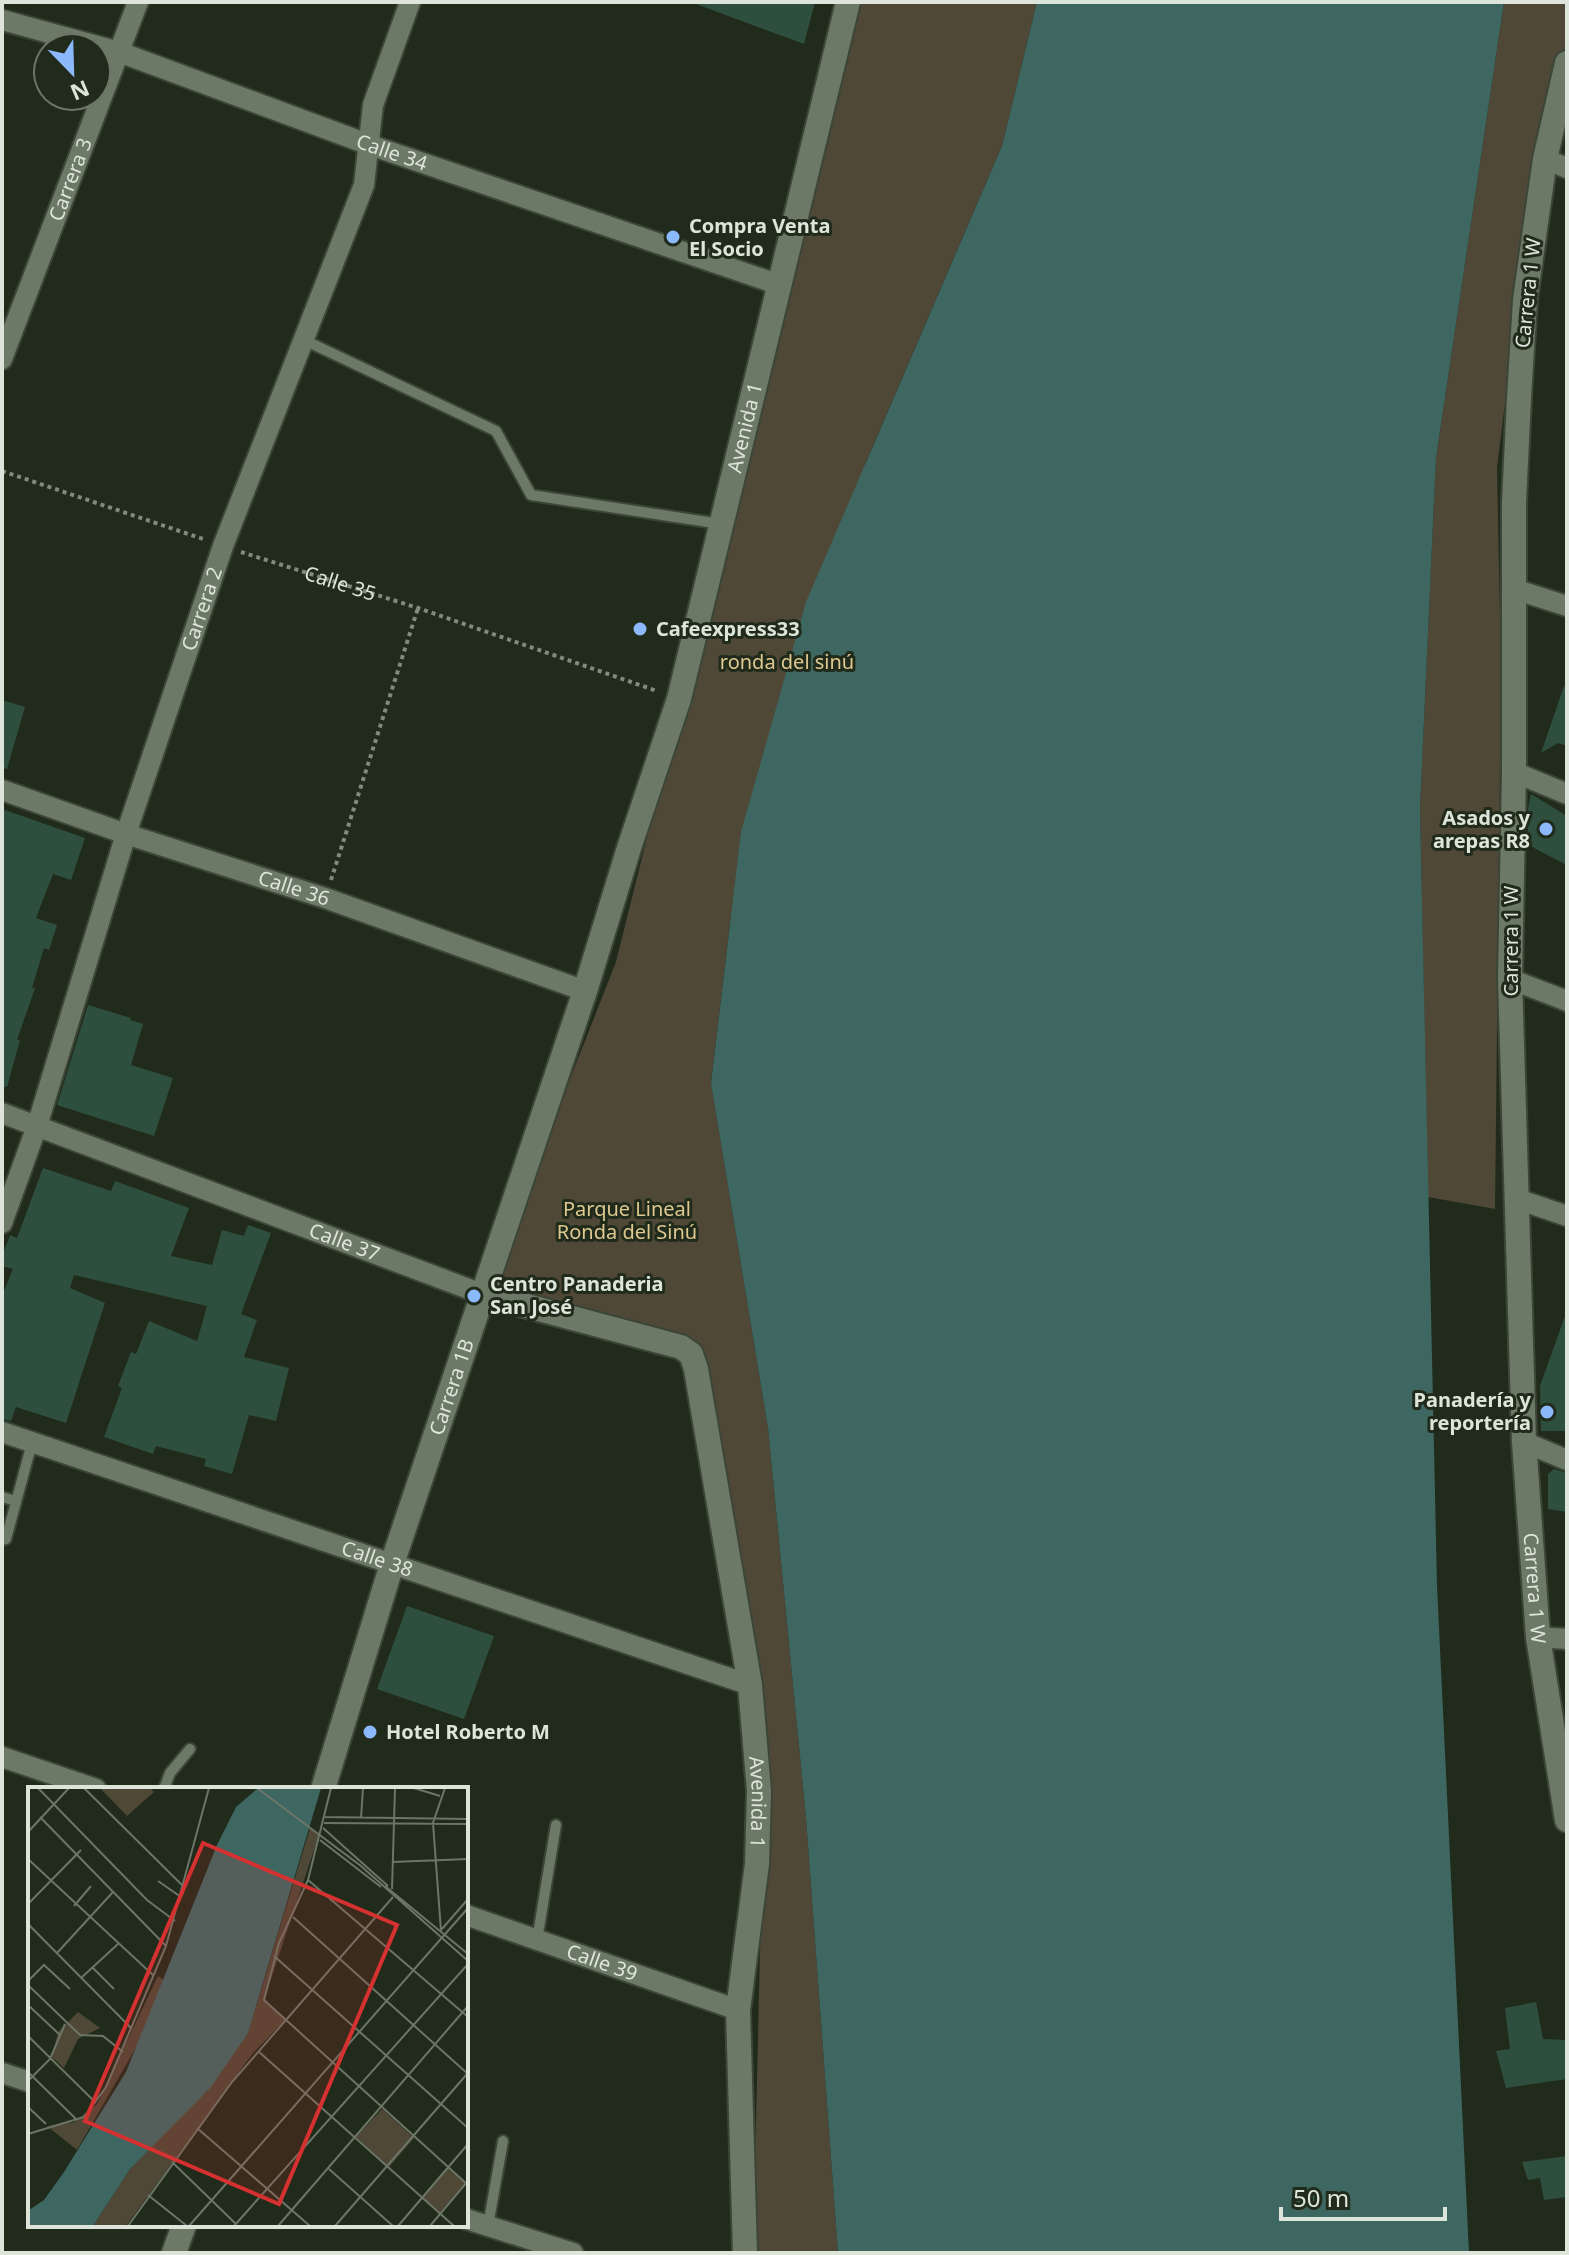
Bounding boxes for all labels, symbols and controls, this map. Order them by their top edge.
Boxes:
north arrow [32,32,112,112]
text: N [66,74,94,109]
street label: Calle 34 [353,127,432,177]
street label: Carrera 3 [42,134,98,225]
place label: Compra Venta El Socio [689,212,830,262]
marker: Compra Venta El Socio [664,228,682,246]
street label: Carrera 1 W [1508,236,1547,349]
street label: Avenida 1 [720,380,768,475]
street label: Calle 35 [301,559,379,607]
street label: Carrera 2 [175,563,228,654]
place label: Cafeexpress33 [656,615,800,642]
marker: Cafeexpress33 [631,620,649,638]
park label: ronda del sinú [720,648,854,675]
place label: Asados y arepas R8 [1433,804,1531,854]
marker: Asados y arepas R8 [1537,820,1555,838]
street label: Calle 36 [255,863,333,912]
street label: Carrera 1 W [1497,885,1524,996]
park label: Parque Lineal Ronda del Sinú [557,1195,697,1245]
street label: Calle 37 [305,1216,384,1267]
place label: Centro Panaderia San José [490,1270,664,1320]
marker: Centro Panaderia San José [465,1287,483,1305]
street label: Carrera 1B [422,1335,480,1439]
place label: Panadería y reportería [1414,1386,1532,1436]
marker: Panadería y reportería [1538,1403,1556,1421]
street label: Carrera 1 W [1518,1532,1552,1645]
street label: Calle 38 [338,1534,416,1583]
place label: Hotel Roberto M [386,1718,550,1745]
marker: Hotel Roberto M [361,1723,379,1741]
street label: Avenida 1 [743,1755,773,1848]
inset map [28,1787,468,2227]
street label: Calle 39 [563,1937,641,1987]
scale bar [1281,2171,1445,2221]
text: 50 m [1293,2181,1349,2214]

